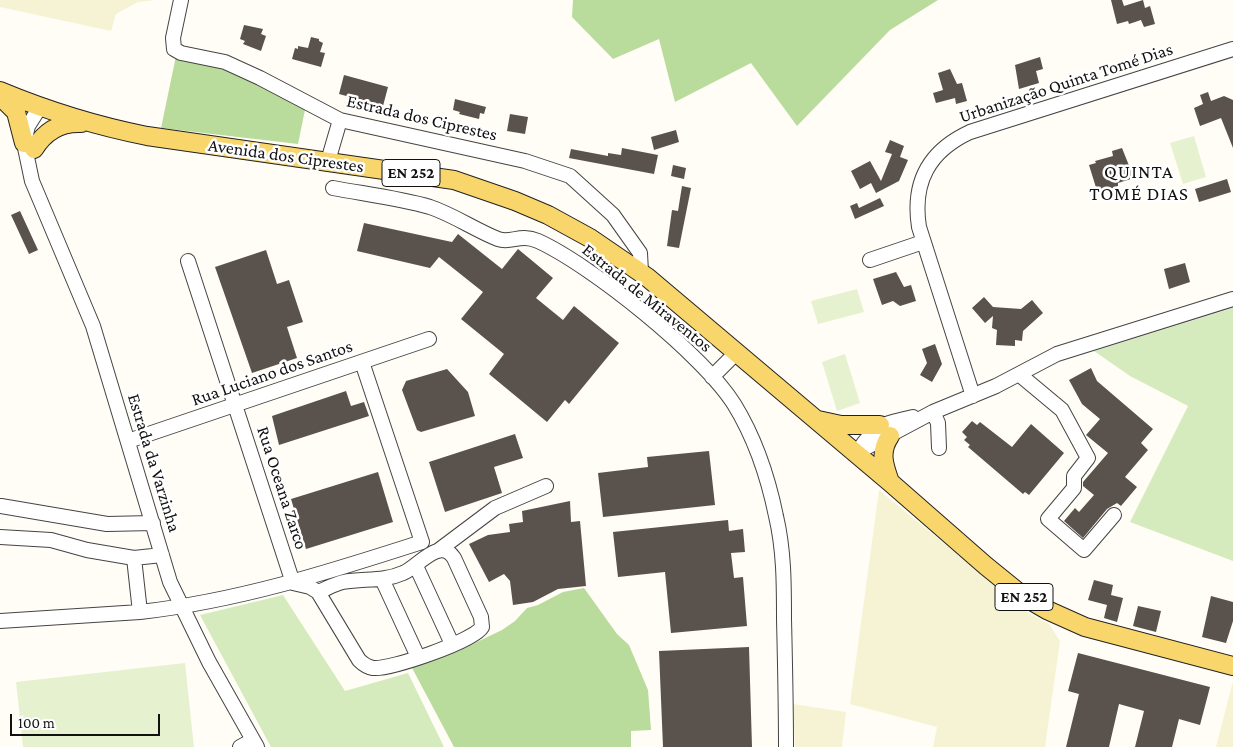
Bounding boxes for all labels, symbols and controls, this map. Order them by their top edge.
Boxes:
street label: Urbanização Quinta Tomé Dias [956,38,1176,128]
street label: Estrada dos Ciprestes [345,90,499,146]
street label: Avenida dos Ciprestes [207,134,365,178]
road number: EN 252 [382,160,440,187]
district label: QUINTA TOMÉ DIAS [1088,161,1190,205]
street label: Estrada de Miraventos [578,239,716,357]
street label: Rua Luciano dos Santos [189,335,355,411]
street label: Estrada da Varzinha [123,391,185,535]
street label: Rua Oceana Zarco [252,424,312,552]
road number: EN 252 [995,584,1053,610]
scale bar [12,704,162,736]
text: 100 m [18,715,55,731]

